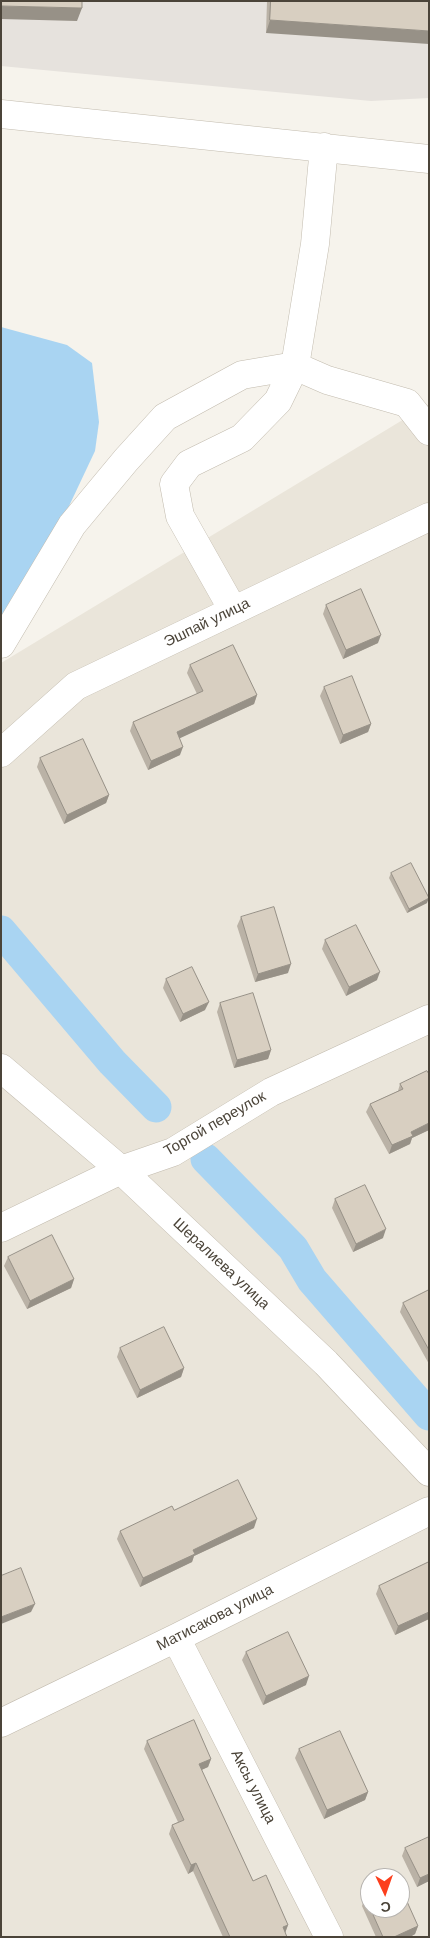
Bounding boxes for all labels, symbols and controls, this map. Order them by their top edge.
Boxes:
street label: Эшпай улица [161,595,253,651]
street label: Торгой переулок [161,1088,269,1160]
street label: Шералиева улица [169,1215,273,1313]
street label: Матисакова улица [154,1581,276,1655]
street label: Аксы улица [227,1747,279,1827]
north arrow [360,1868,410,1918]
text: С [380,1899,391,1915]

